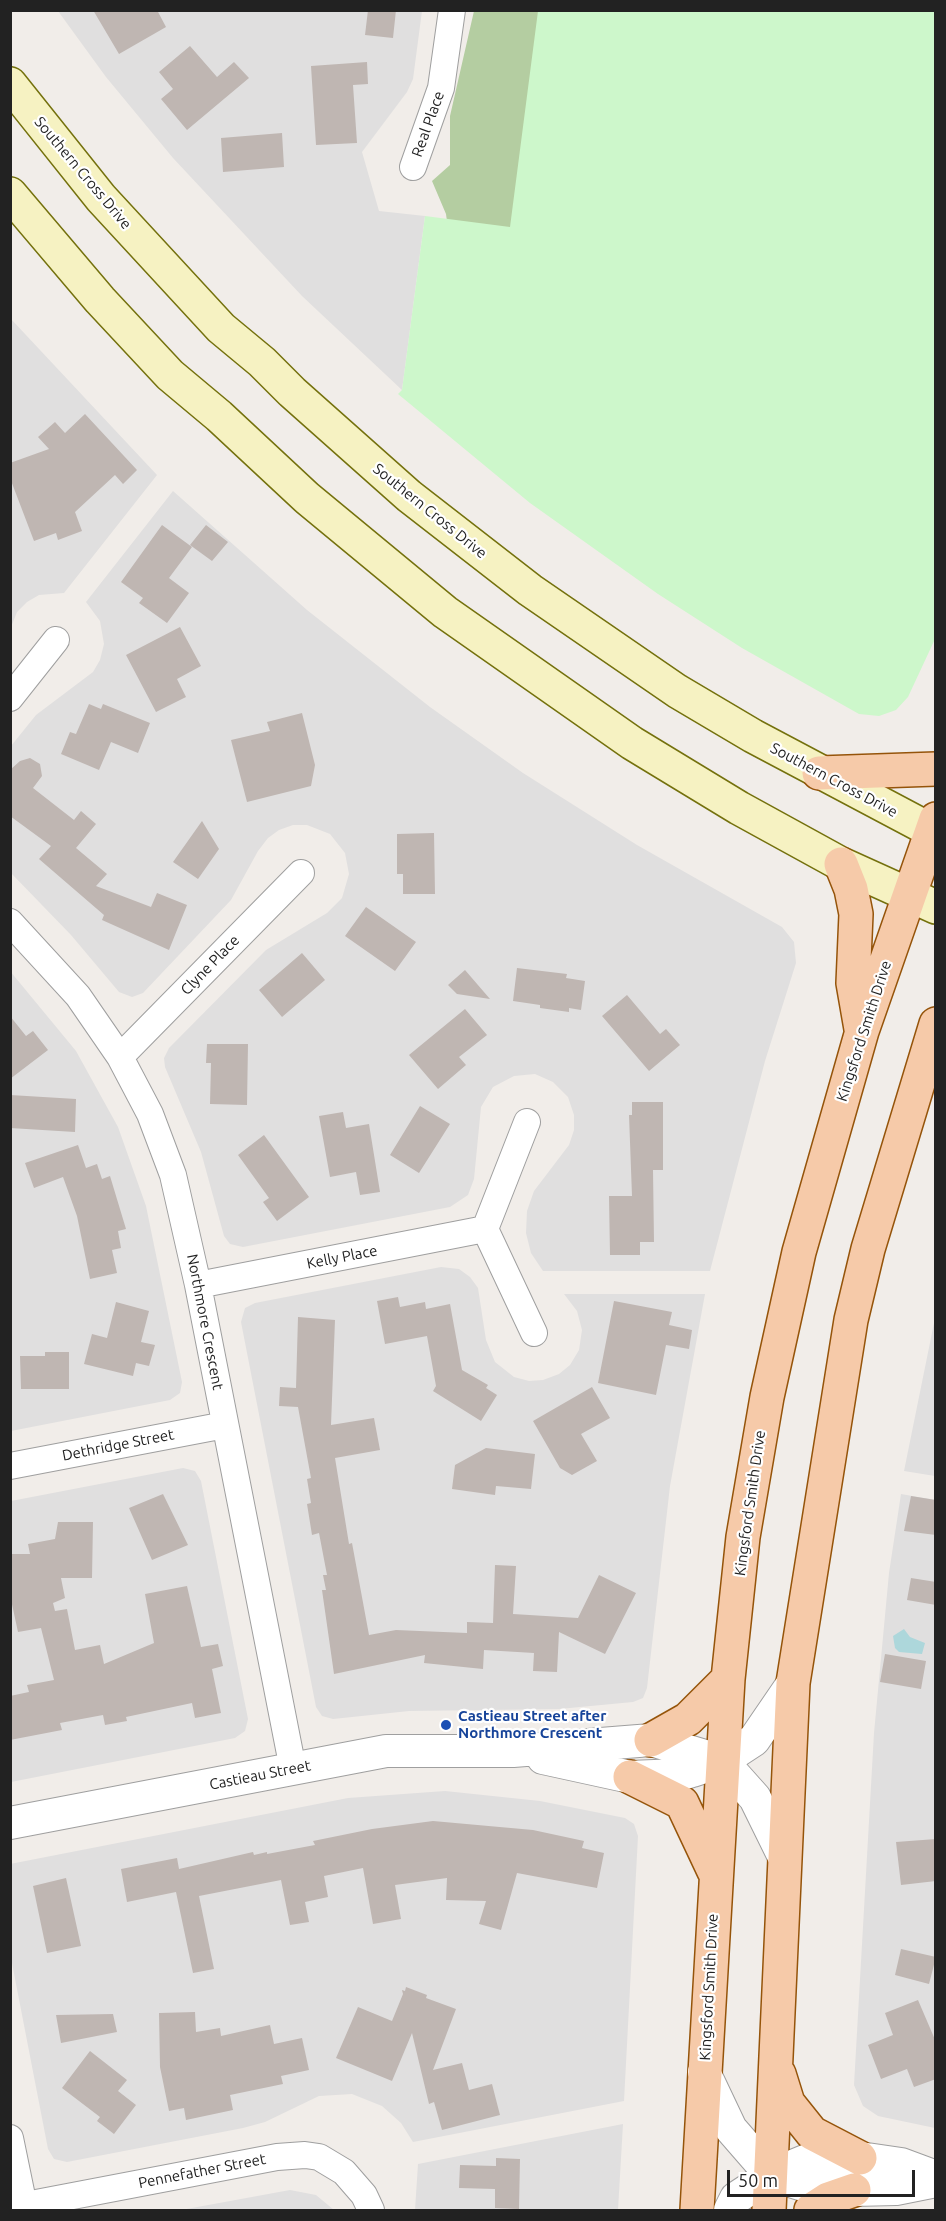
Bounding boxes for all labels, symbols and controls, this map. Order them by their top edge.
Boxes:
street label: Real Place [408,89,448,159]
street label: Southern Cross Drive [31,113,135,233]
street label: Southern Cross Drive [369,460,491,562]
street label: Southern Cross Drive [767,739,901,821]
street label: Clyne Place [177,931,243,999]
street label: Kingsford Smith Drive [833,958,895,1104]
street label: Kelly Place [305,1241,379,1273]
street label: Northmore Crescent [183,1253,227,1391]
street label: Dethridge Street [60,1425,176,1465]
street label: Kingsford Smith Drive [731,1429,769,1577]
place label: Castieau Street after Northmore Crescent [458,1707,606,1742]
marker: Castieau Street after Northmore Crescent [439,1718,453,1732]
street label: Castieau Street [208,1756,312,1794]
street label: Kingsford Smith Drive [696,1913,722,2061]
street label: Pennefather Street [137,2150,267,2192]
scale bar [730,2158,918,2196]
text: 50 m [738,2170,778,2190]

